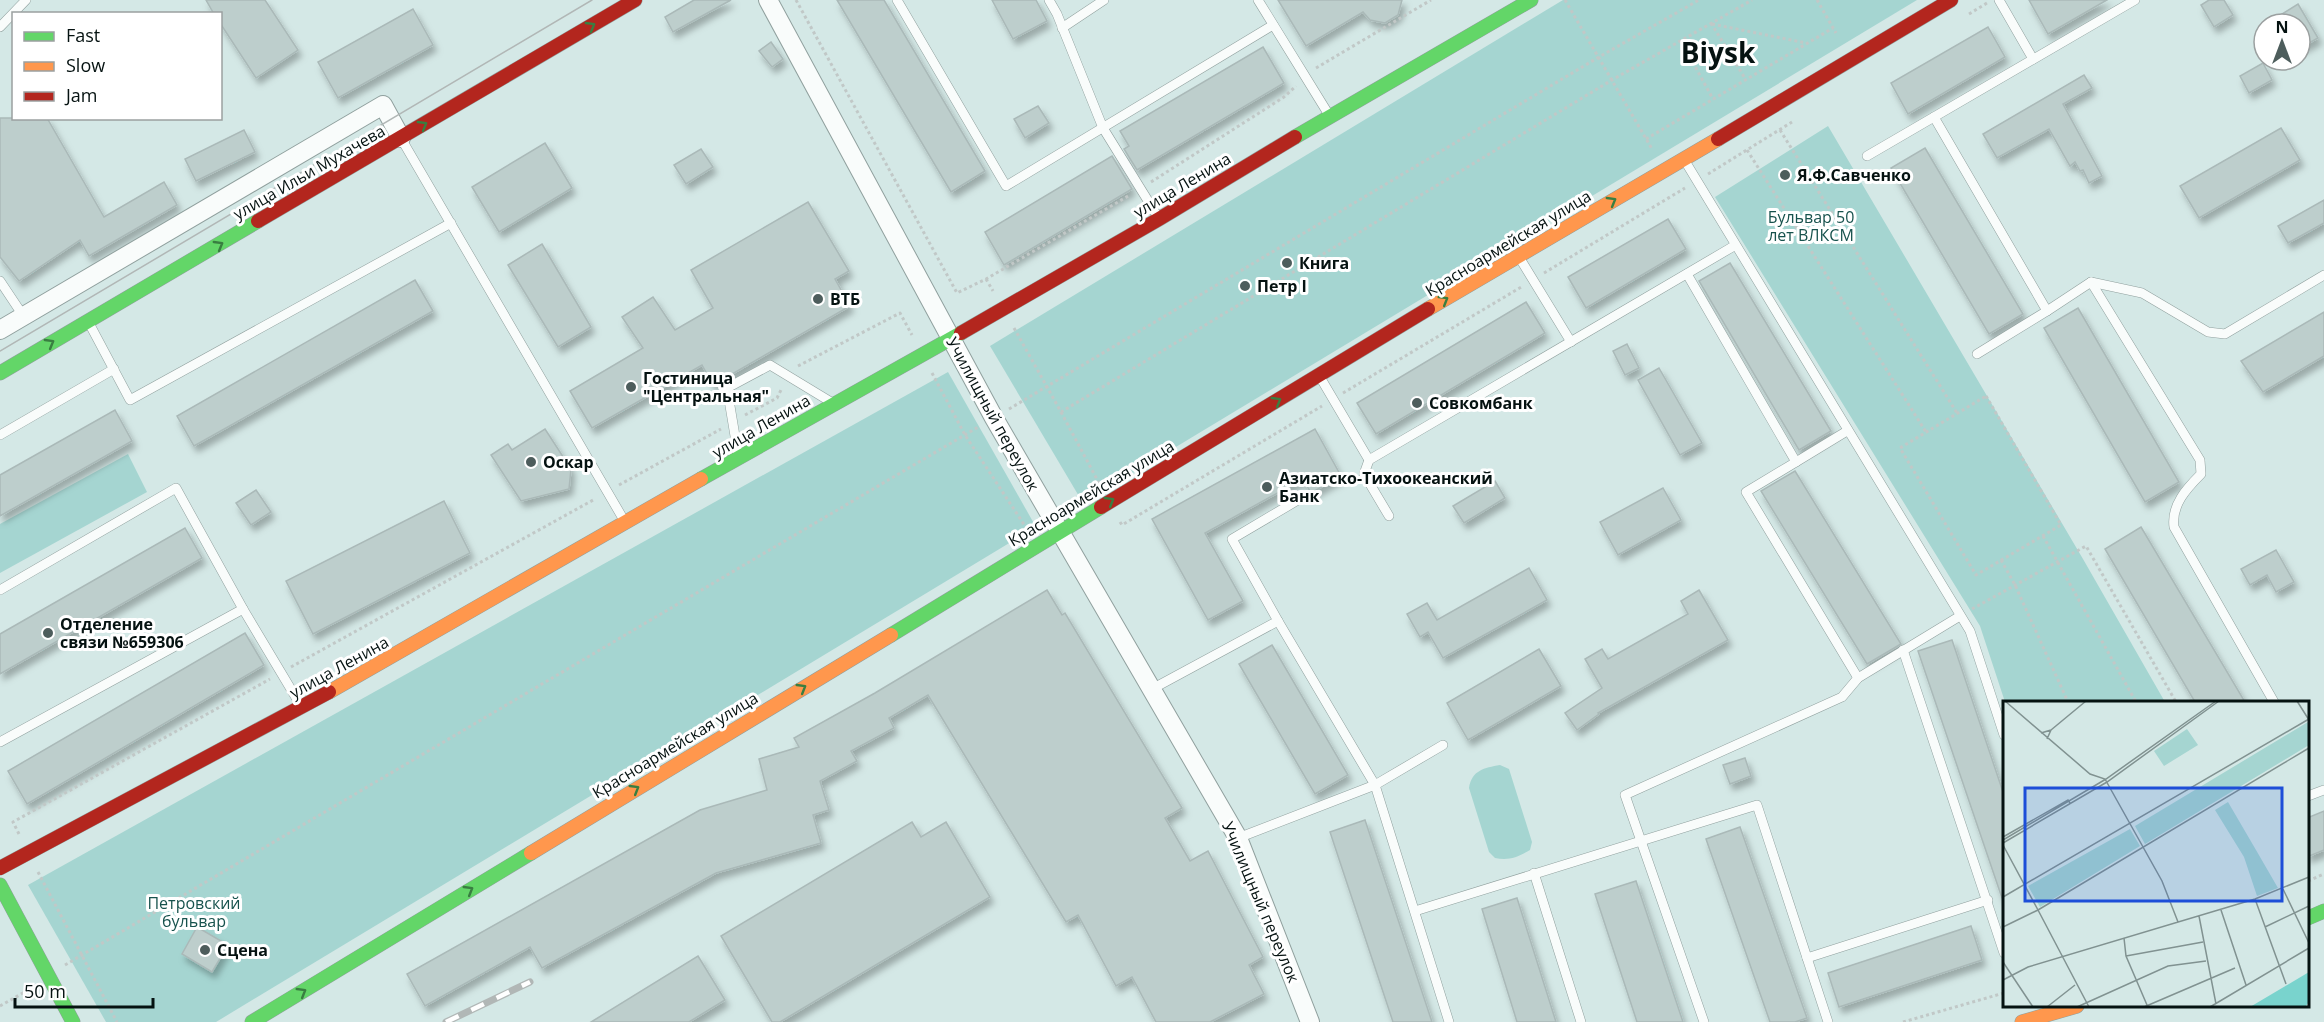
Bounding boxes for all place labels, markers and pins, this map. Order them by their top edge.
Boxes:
place label: Я.Ф.Савченко [1796,164,1911,186]
marker: Я.Ф.Савченко [1778,168,1792,182]
place label: Книга [1299,252,1349,274]
marker: Книга [1280,256,1294,270]
place label: Петр I [1257,275,1307,297]
marker: Петр I [1238,279,1252,293]
place label: ВТБ [830,288,860,310]
marker: ВТБ [811,292,825,306]
place label: Гостиница "Центральная" [643,367,769,407]
marker: Гостиница "Центральная" [624,380,638,394]
place label: Совкомбанк [1429,392,1533,414]
marker: Совкомбанк [1410,396,1424,410]
place label: Оскар [543,451,594,473]
marker: Оскар [524,455,538,469]
place label: Азиатско-Тихоокеанский Банк [1279,467,1493,507]
marker: Азиатско-Тихоокеанский Банк [1260,480,1274,494]
place label: Отделение связи №659306 [60,613,184,653]
marker: Отделение связи №659306 [41,626,55,640]
place label: Сцена [217,939,268,961]
marker: Сцена [198,943,212,957]

